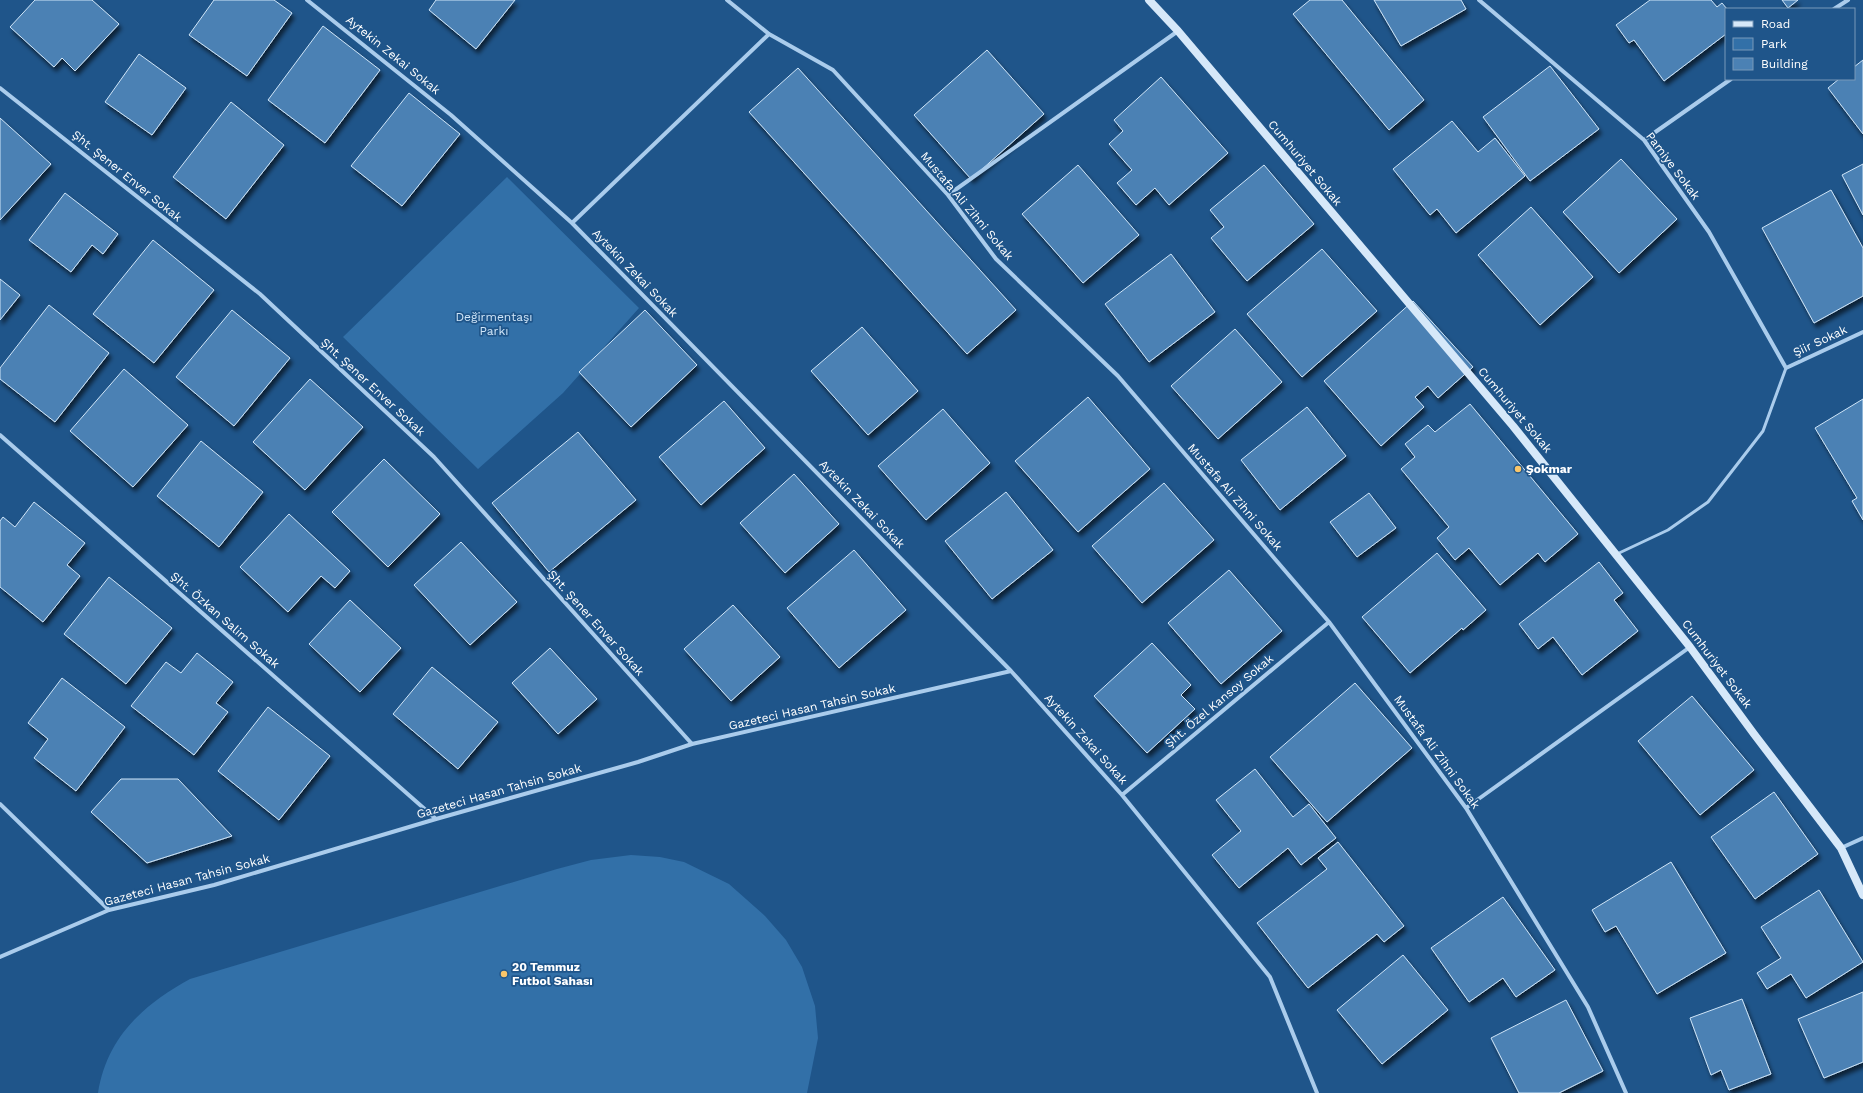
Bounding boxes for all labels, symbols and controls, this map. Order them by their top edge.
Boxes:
legend [1725,8,1855,80]
street label: Aytekin Zekai Sokak [343,13,443,97]
text: Road [1761,17,1790,31]
text: Park [1761,37,1787,51]
text: Building [1761,57,1808,71]
street label: Cumhuriyet Sokak [1265,117,1345,209]
street label: Şht. Şener Enver Sokak [69,127,185,225]
street label: Pamiye Sokak [1643,129,1703,203]
street label: Mustafa Ali Zihni Sokak [918,149,1017,263]
street label: Aytekin Zekai Sokak [589,226,681,320]
park label: Değirmentaşı Parkı [455,310,533,338]
street label: Şiir Sokak [1791,322,1849,360]
street label: Şht. Şener Enver Sokak [318,335,428,439]
street label: Cumhuriyet Sokak [1475,364,1555,456]
street label: Mustafa Ali Zihni Sokak [1185,441,1285,553]
street label: Aytekin Zekai Sokak [816,457,908,551]
place label: Şokmar [1526,462,1573,476]
marker: Şokmar [1513,464,1523,474]
street label: Şht. Şener Enver Sokak [545,567,647,679]
street label: Şht. Özkan Salim Sokak [168,569,282,671]
street label: Cumhuriyet Sokak [1679,617,1755,711]
street label: Şht. Özel Kansoy Sokak [1162,651,1276,750]
street label: Gazeteci Hasan Tahsin Sokak [727,681,897,733]
street label: Aytekin Zekai Sokak [1042,691,1131,787]
street label: Mustafa Ali Zihni Sokak [1391,692,1483,812]
street label: Gazeteci Hasan Tahsin Sokak [415,761,583,821]
street label: Gazeteci Hasan Tahsin Sokak [103,851,271,909]
place label: 20 Temmuz Futbol Sahası [512,960,593,988]
marker: 20 Temmuz Futbol Sahası [499,969,509,979]

